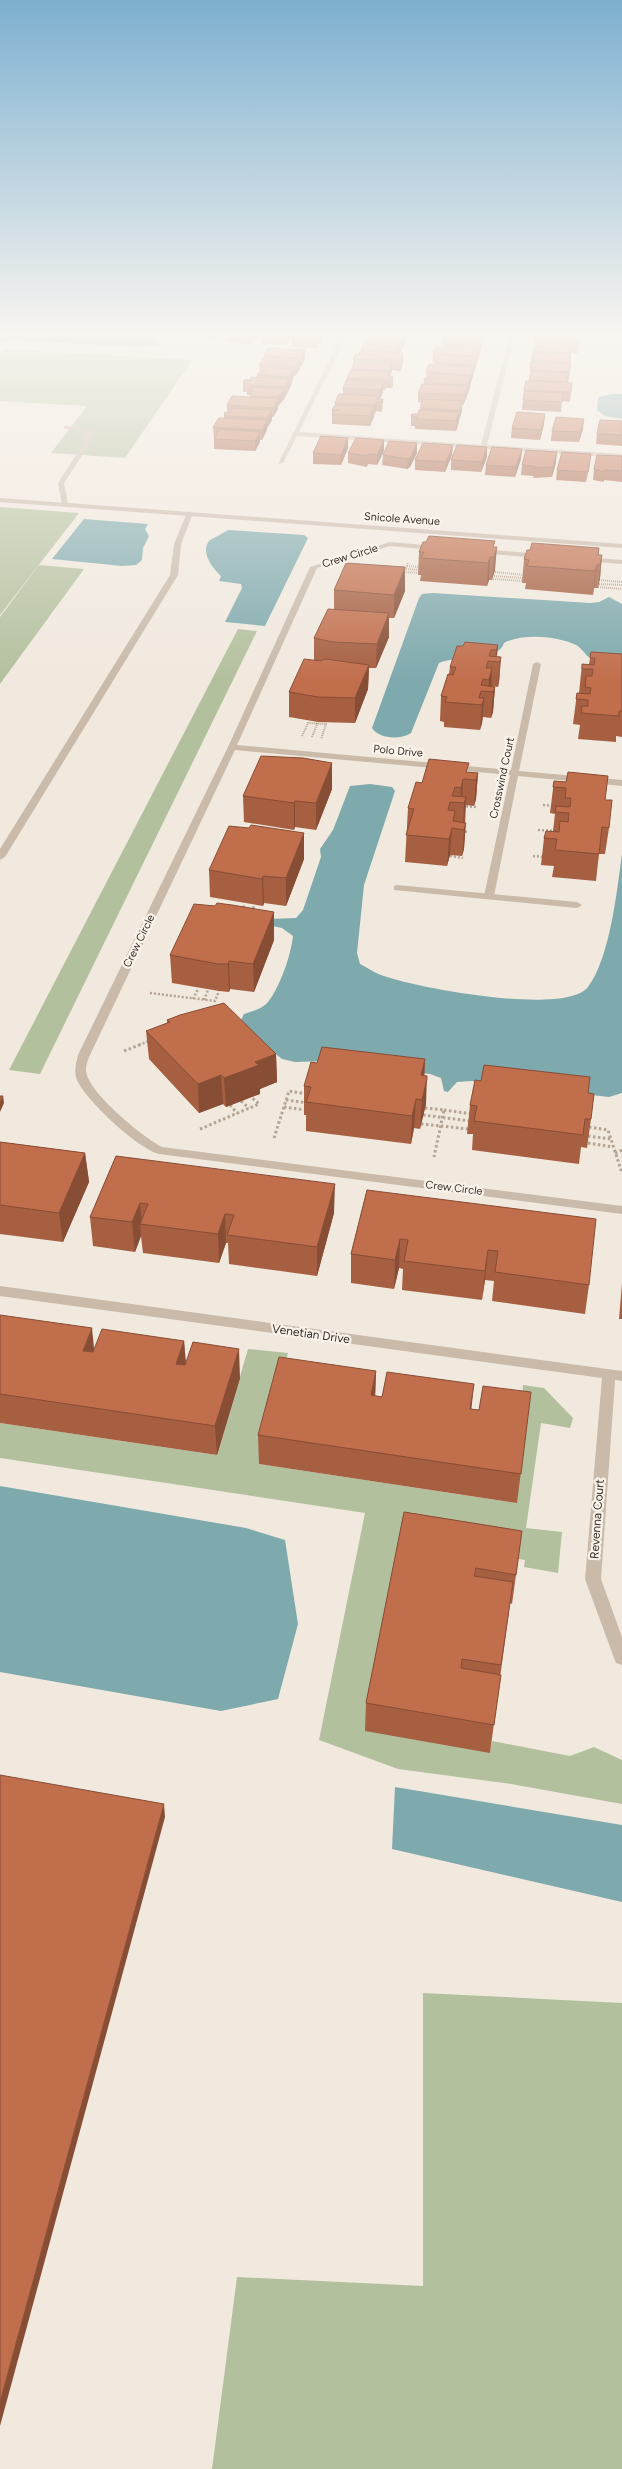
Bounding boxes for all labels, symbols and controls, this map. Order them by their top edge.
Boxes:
street label: Snicole Avenue [364,510,440,528]
street label: Crew Circle [321,541,379,571]
street label: Crosswind Court [487,736,517,820]
street label: Polo Drive [373,742,423,760]
street label: Crew Circle [121,912,157,970]
street label: Crew Circle [425,1178,483,1198]
street label: Venetian Drive [271,1322,351,1346]
street label: Revenna Court [587,1478,607,1559]

